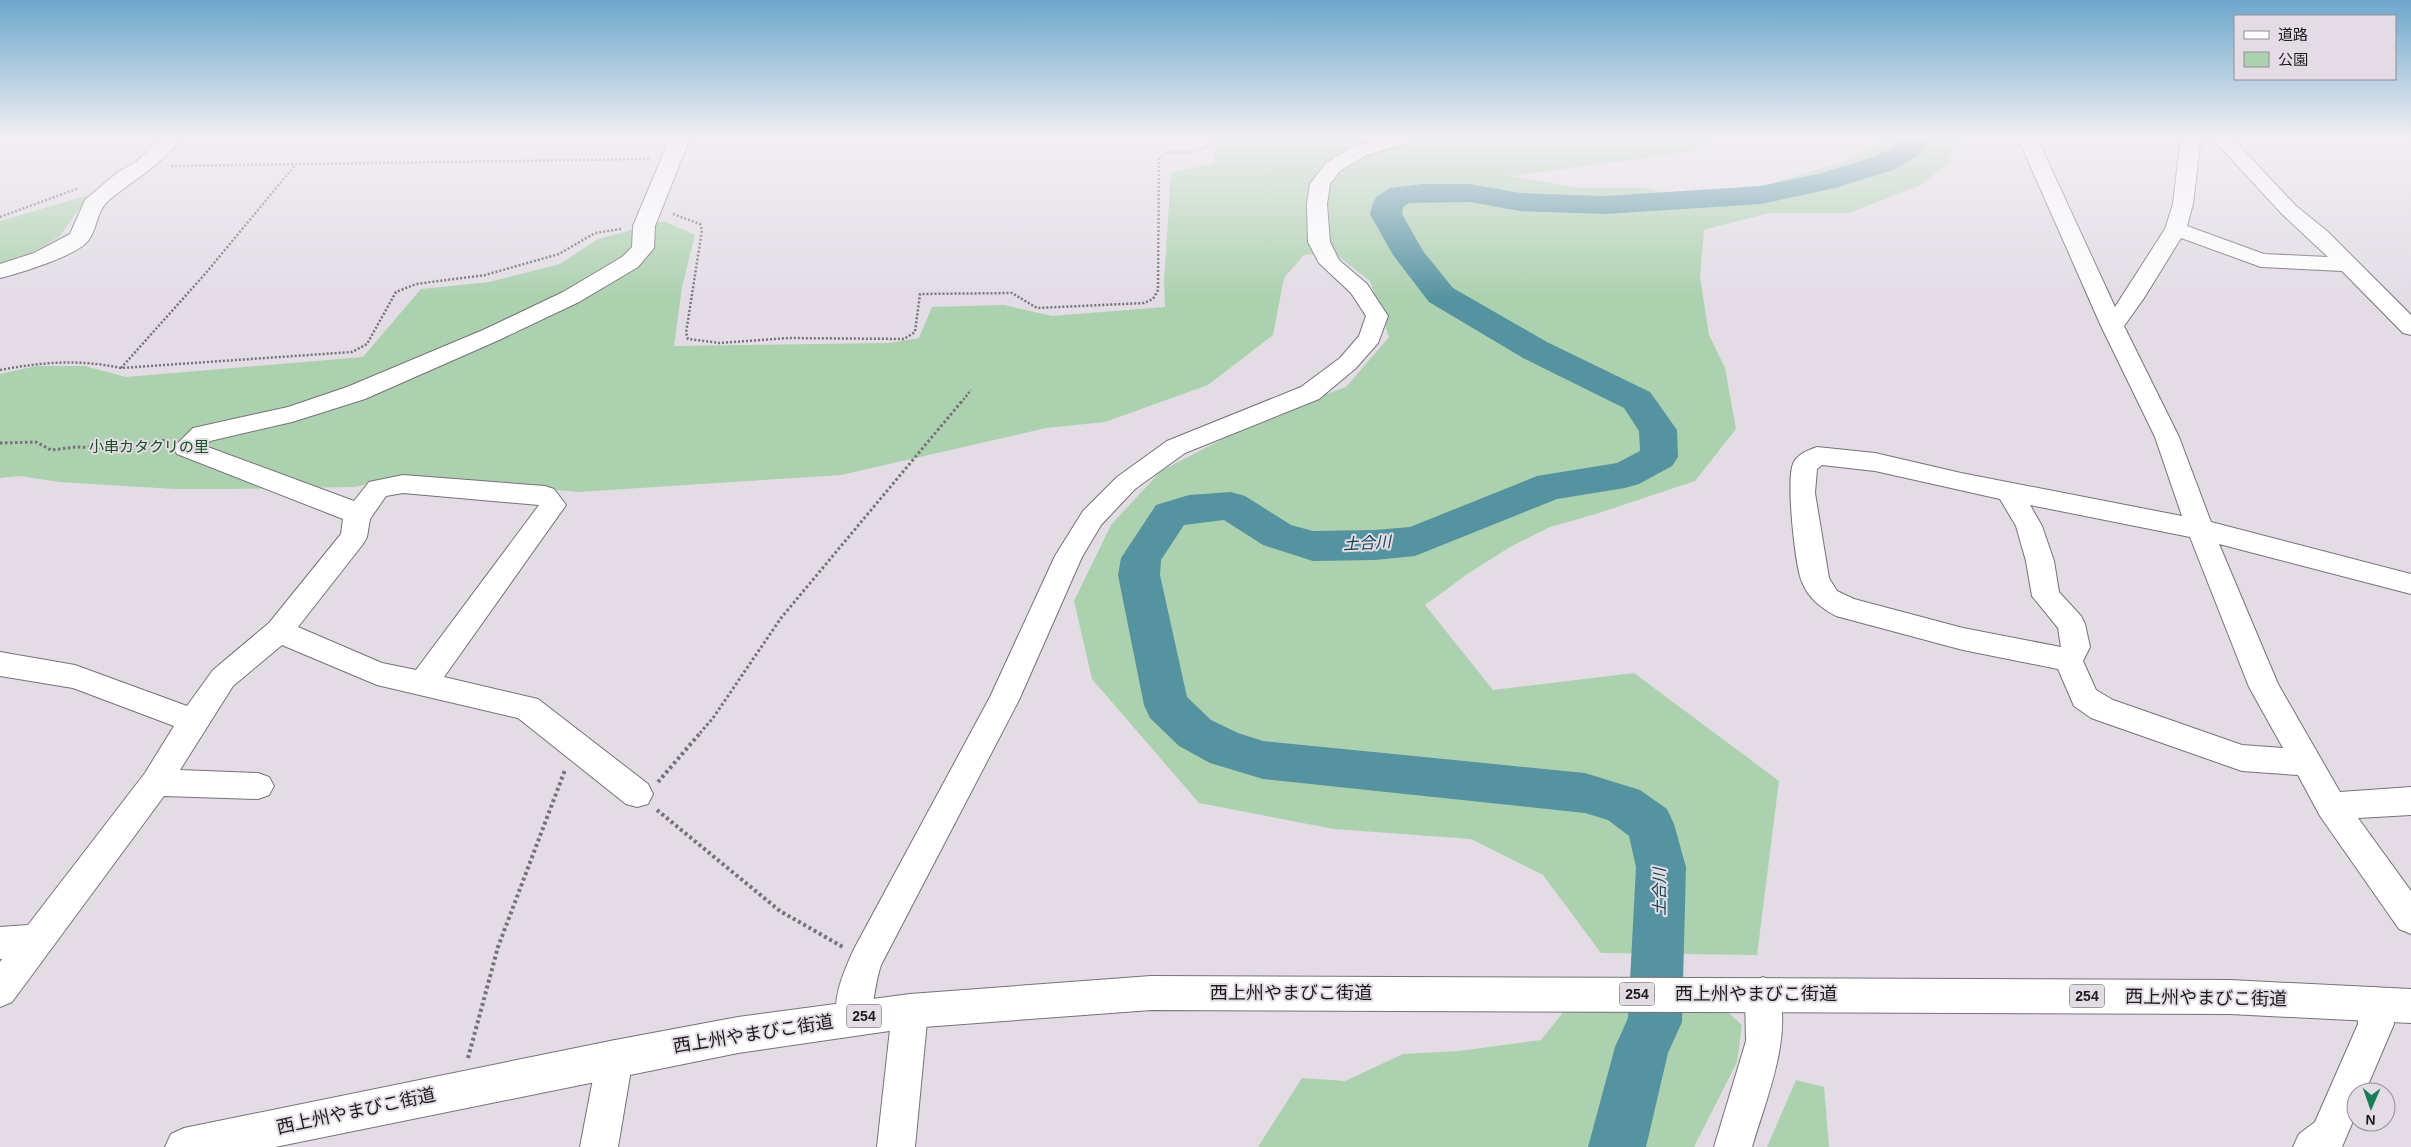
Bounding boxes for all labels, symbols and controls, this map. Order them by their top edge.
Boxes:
legend [2234,15,2396,80]
text: 道路 [2278,26,2308,43]
text: 公園 [2278,51,2308,68]
park label: 小串カタクリの里 [89,438,209,455]
water label: 土合川 [1343,533,1393,553]
water label: 土合川 [1651,866,1668,916]
road number: 254 [1620,982,1654,1006]
street label: 西上州やまびこ街道 [1210,983,1372,1003]
street label: 西上州やまびこ街道 [1675,984,1837,1004]
road number: 254 [2070,984,2104,1008]
street label: 西上州やまびこ街道 [2125,987,2287,1009]
road number: 254 [846,1004,882,1028]
street label: 西上州やまびこ街道 [671,1011,835,1057]
north arrow [2346,1082,2396,1132]
street label: 西上州やまびこ街道 [275,1084,437,1138]
text: N [2365,1112,2376,1128]

